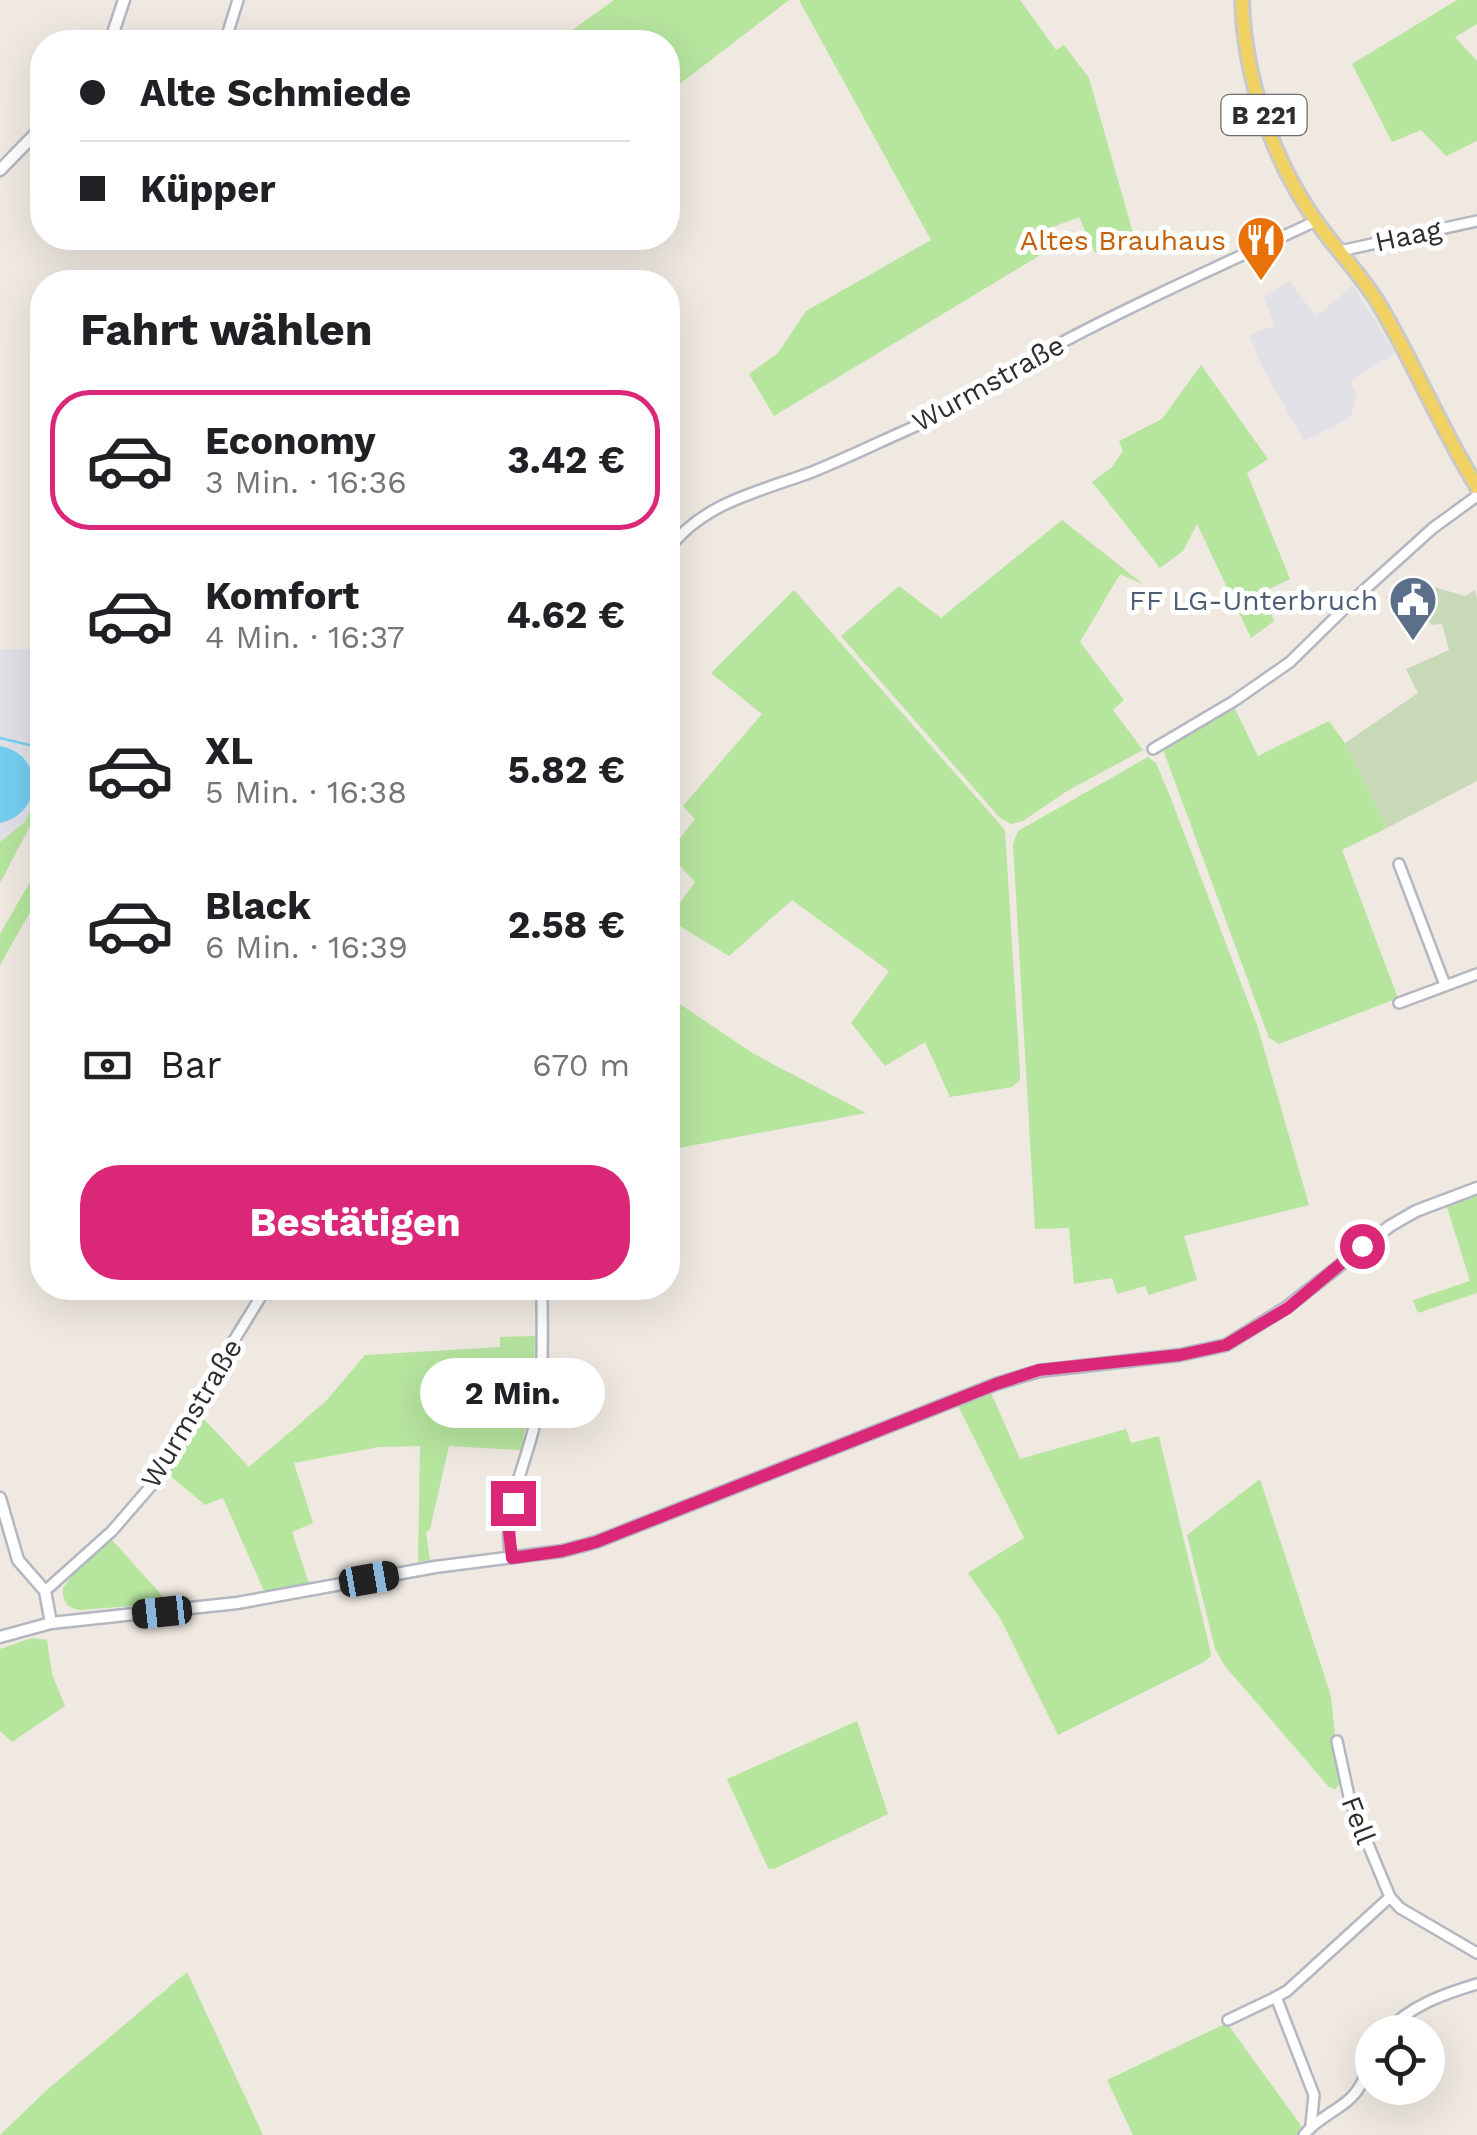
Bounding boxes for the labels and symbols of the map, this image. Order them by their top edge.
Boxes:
road number: B 221 [1222,95,1306,135]
street label: Haag [1372,212,1444,259]
restaurant icon: Altes Brauhaus [1235,214,1287,282]
place label: Altes Brauhaus [1020,224,1226,257]
street label: Wurmstraße [907,328,1070,439]
public building icon: FF LG-Unterbruch [1387,574,1439,642]
place label: FF LG-Unterbruch [1129,584,1378,617]
route start [1340,1224,1385,1269]
street label: Wurmstraße [134,1333,249,1494]
callout: 2 Min. [420,1358,606,1428]
route end [491,1481,536,1526]
car [337,1559,401,1599]
car [131,1594,193,1630]
street label: Fell [1334,1791,1383,1849]

